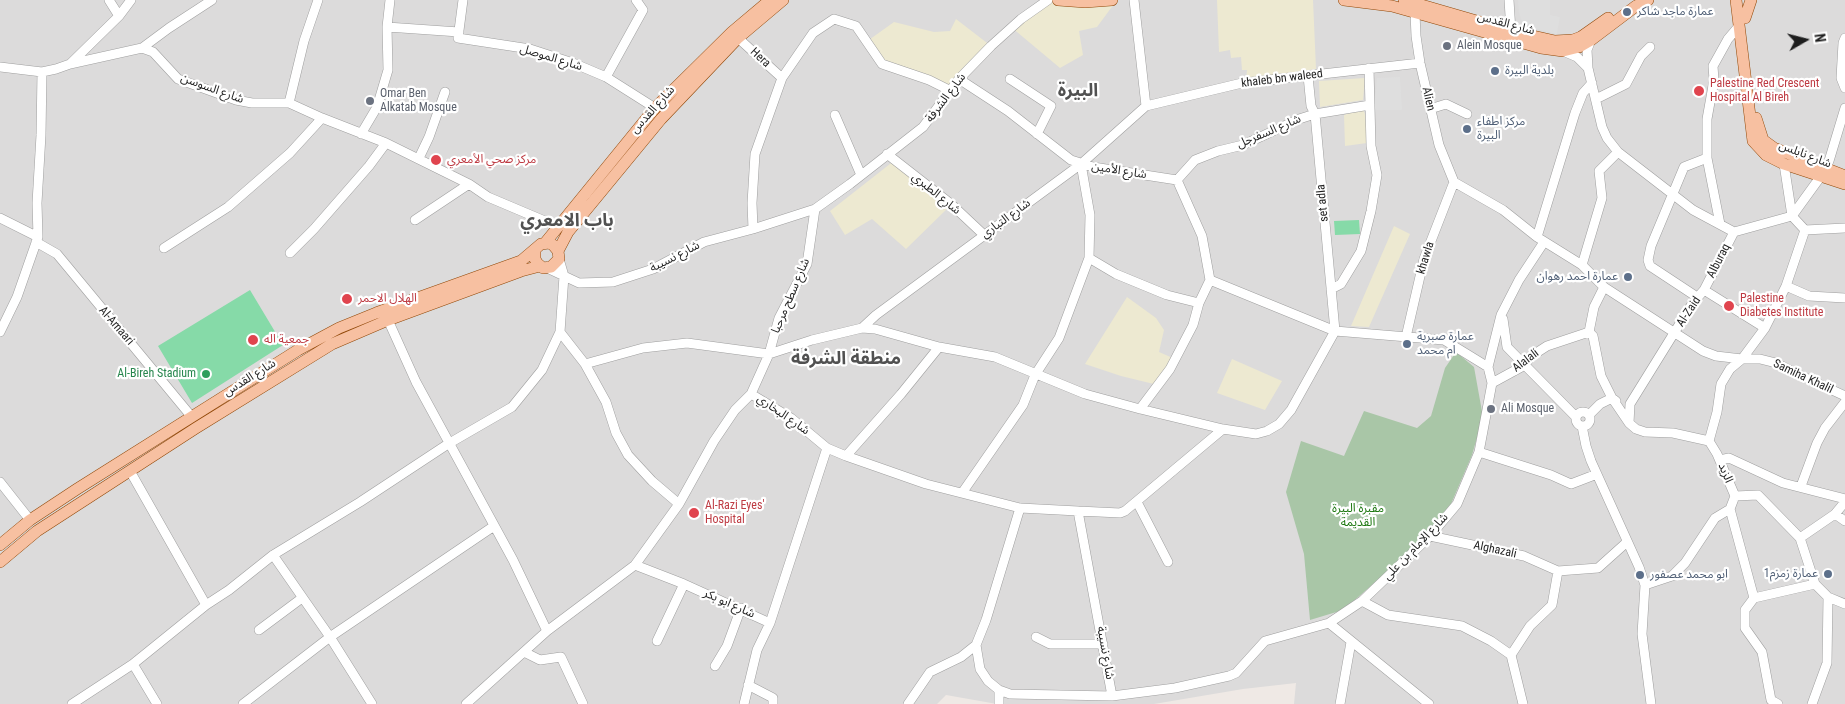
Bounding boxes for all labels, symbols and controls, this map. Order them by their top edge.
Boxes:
place label: عمارة ماجد شاكر [1637,5,1714,19]
marker: عمارة ماجد شاكر [1621,6,1633,18]
street label: شارع القدس [1476,9,1536,39]
north arrow [1780,15,1830,65]
text: N [1811,33,1828,43]
place label: Alein Mosque [1457,39,1522,53]
marker: Alein Mosque [1441,40,1453,52]
street label: شارع الموصل [518,42,584,74]
street label: Hera [747,45,773,71]
place label: بلدية البيرة [1505,64,1554,78]
marker: بلدية البيرة [1489,65,1501,77]
street label: khaleb bn waleed [1240,67,1324,91]
street label: شارع السوسن [178,71,246,107]
street label: شارع الشرفة [923,71,969,125]
place label: Palestine Red Crescent Hospital Al Bireh [1710,77,1819,105]
district label: البيرة [1058,80,1098,102]
street label: شارع القدس [628,83,678,137]
marker: Palestine Red Crescent Hospital Al Bireh [1692,84,1706,98]
street label: Alien [1418,86,1438,112]
place label: Omar Ben Alkatab Mosque [380,87,457,115]
marker: Omar Ben Alkatab Mosque [364,95,376,107]
street label: شارع السفرجل [1235,112,1303,152]
place label: مركز اطفاء البيرة [1477,115,1525,143]
marker: مركز اطفاء البيرة [1461,123,1473,135]
street label: شارع نابلس [1777,138,1833,172]
marker: مركز صحي الأمعري [429,153,443,167]
place label: مركز صحي الأمعري [447,153,536,167]
street label: شارع الأمين [1090,160,1148,182]
street label: شارع الطبري [909,170,963,218]
street label: set adla [1314,184,1332,222]
street label: شارع التباري [978,196,1034,242]
district label: باب الامعري [520,210,614,232]
street label: شارع نسيبة [648,238,702,276]
street label: khawla [1414,240,1438,276]
street label: Alburaq [1704,241,1734,281]
street label: شارع سطح مرحبا [769,256,813,336]
place label: عمارة احمد رهوان [1536,270,1618,284]
marker: عمارة احمد رهوان [1622,271,1634,283]
marker: الهلال الاحمر [340,292,354,306]
place label: الهلال الاحمر [358,292,417,306]
place label: Palestine Diabetes Institute [1740,292,1823,320]
street label: Al-Zaid [1674,294,1704,330]
marker: Palestine Diabetes Institute [1722,299,1736,313]
street label: Al-Amaari [95,304,137,348]
place label: عمارة صبرية ام محمد [1417,330,1474,358]
marker: جمعية اله [246,333,260,347]
place label: جمعية اله [264,333,309,347]
marker: عمارة صبرية ام محمد [1401,338,1413,350]
street label: Alalali [1510,346,1542,376]
district label: منطقة الشرفة [791,348,901,370]
street label: شارع القدس [221,356,279,400]
street label: Samiha Khalil [1771,357,1835,397]
place label: Al-Bireh Stadium [117,367,196,381]
marker: Al-Bireh Stadium [200,368,212,380]
street label: شارع البخاري [754,392,812,438]
place label: Ali Mosque [1501,402,1554,416]
marker: Ali Mosque [1485,403,1497,415]
street label: الزيد [1714,461,1736,485]
place label: Al-Razi Eyes' Hospital [705,499,764,527]
park label: مقبرة البيرة القديمة [1332,502,1384,530]
marker: Al-Razi Eyes' Hospital [687,506,701,520]
street label: شارع الإمام بن علي [1380,511,1452,583]
street label: Alghazali [1472,538,1518,562]
place label: عمارة زمزم1 [1764,567,1818,581]
place label: ابو محمد عصفور [1650,568,1728,582]
marker: عمارة زمزم1 [1822,568,1834,580]
marker: ابو محمد عصفور [1634,569,1646,581]
street label: شارع ابو بكر [701,586,757,622]
street label: شارع نسيبة [1093,625,1117,681]

